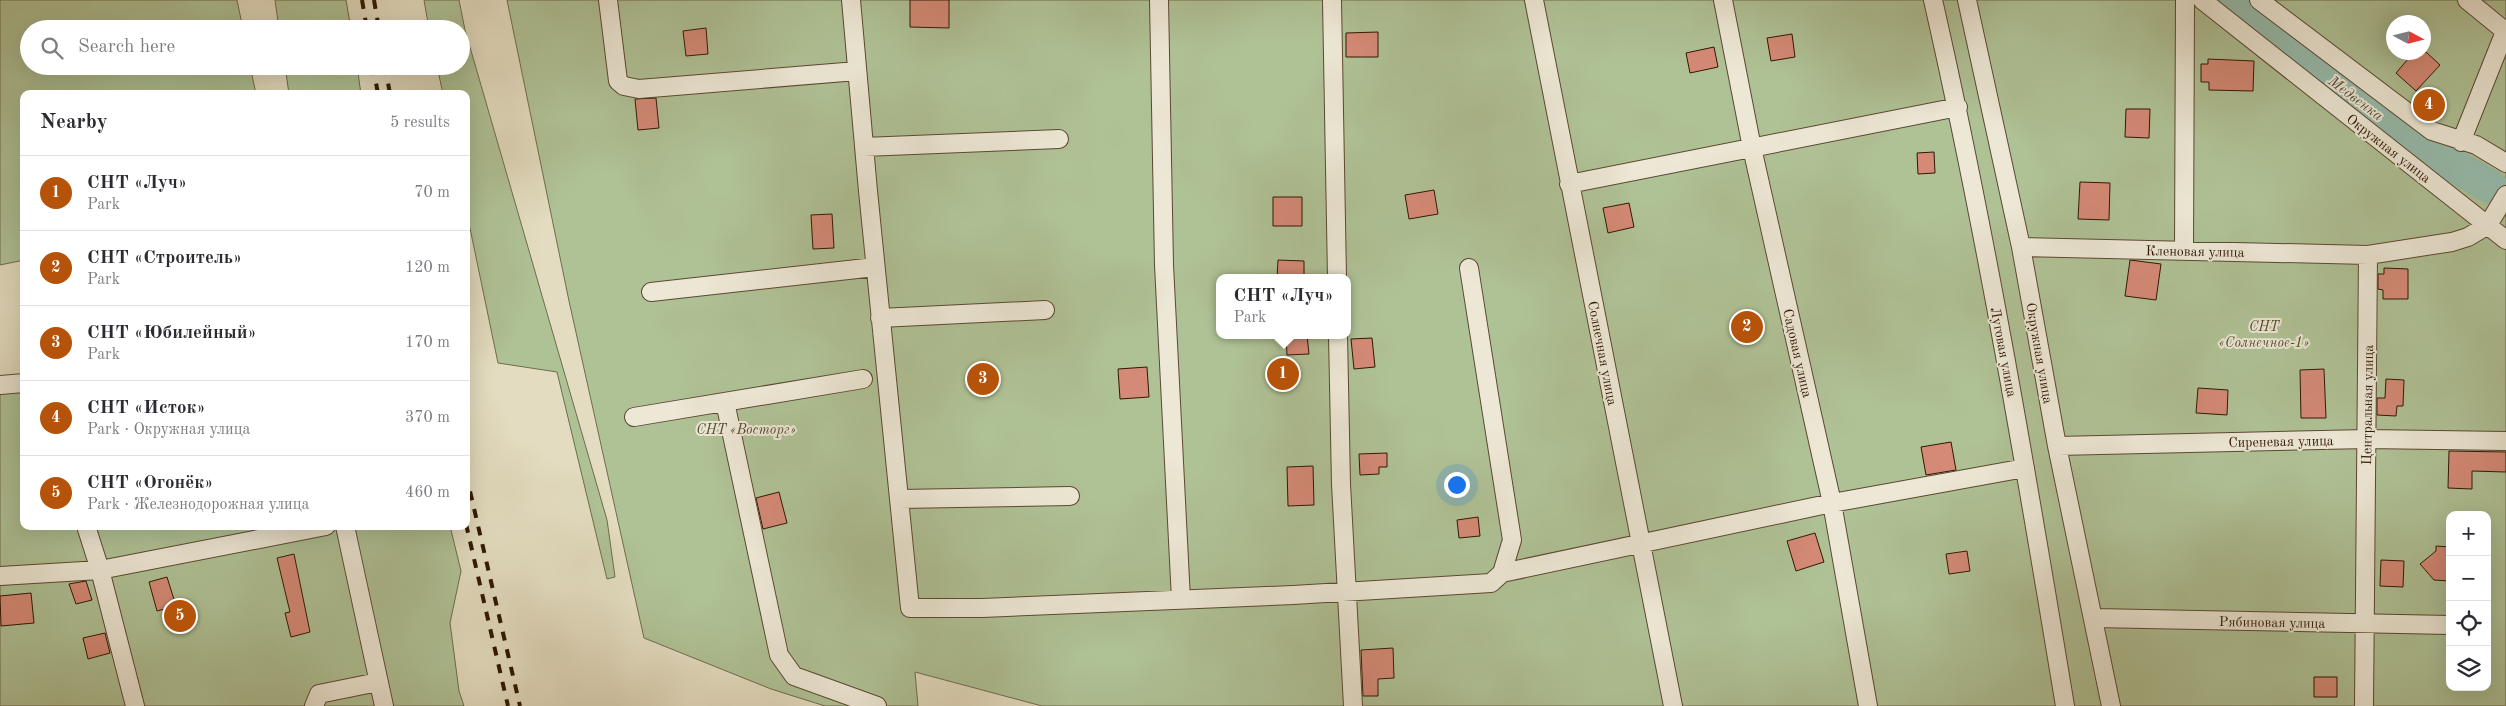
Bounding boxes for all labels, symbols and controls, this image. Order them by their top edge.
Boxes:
north arrow [2386,15,2431,60]
search box [20,20,470,75]
icon: search [38,34,66,62]
text: Search here [78,38,175,57]
water label: Медвенка [2324,73,2385,125]
pin: 4 [2413,86,2445,124]
text: Nearby [40,112,108,133]
street label: Окружная улица [2344,112,2433,186]
text: 5 results [390,115,450,131]
text: СНТ «Луч» [87,174,187,193]
text: 1 [51,185,61,201]
text: 70 m [414,185,450,201]
text: Park [87,197,120,213]
street label: Кленовая улица [2145,244,2245,260]
text: СНТ «Строитель» [87,249,242,268]
text: 2 [51,260,61,276]
text: 120 m [405,260,450,276]
text: Park [87,272,120,288]
popup [1216,274,1351,339]
text: СНТ «Луч» [1233,287,1334,306]
street label: Солнечная улица [1585,300,1619,407]
street label: Окружная улица [2023,302,2055,405]
street label: Луговая улица [1987,306,2019,398]
street label: Садовая улица [1780,307,1814,399]
pin: 2 [1731,308,1763,346]
text: Park [1233,310,1266,326]
park label: СНТ «Солнечное-1» [2219,320,2309,350]
text: СНТ «Юбилейный» [87,324,257,343]
text: 3 [51,335,61,351]
text: 170 m [405,335,450,351]
street label: Центральная улица [2360,345,2376,465]
text: Park [87,347,120,363]
pin: 1 [1267,355,1299,393]
pin: 3 [967,360,999,398]
text: СНТ «Исток» [87,399,206,418]
text: 4 [51,410,61,426]
text: 370 m [405,410,450,426]
text: Park · Окружная улица [87,422,250,438]
park label: СНТ «Восторг» [696,423,796,438]
street label: Сиреневая улица [2228,434,2334,450]
your location [1444,472,1470,498]
text: СНТ «Огонёк» [87,474,213,493]
text: 5 [51,485,61,501]
text: 460 m [405,485,450,501]
text: Park · Железнодорожная улица [87,497,309,513]
map controls [2446,511,2491,691]
button: + [2446,511,2491,556]
button: − [2446,556,2491,601]
pin: 5 [164,597,196,635]
button: locate [2446,601,2491,646]
street label: Рябиновая улица [2219,615,2325,631]
button: layers [2446,646,2491,691]

